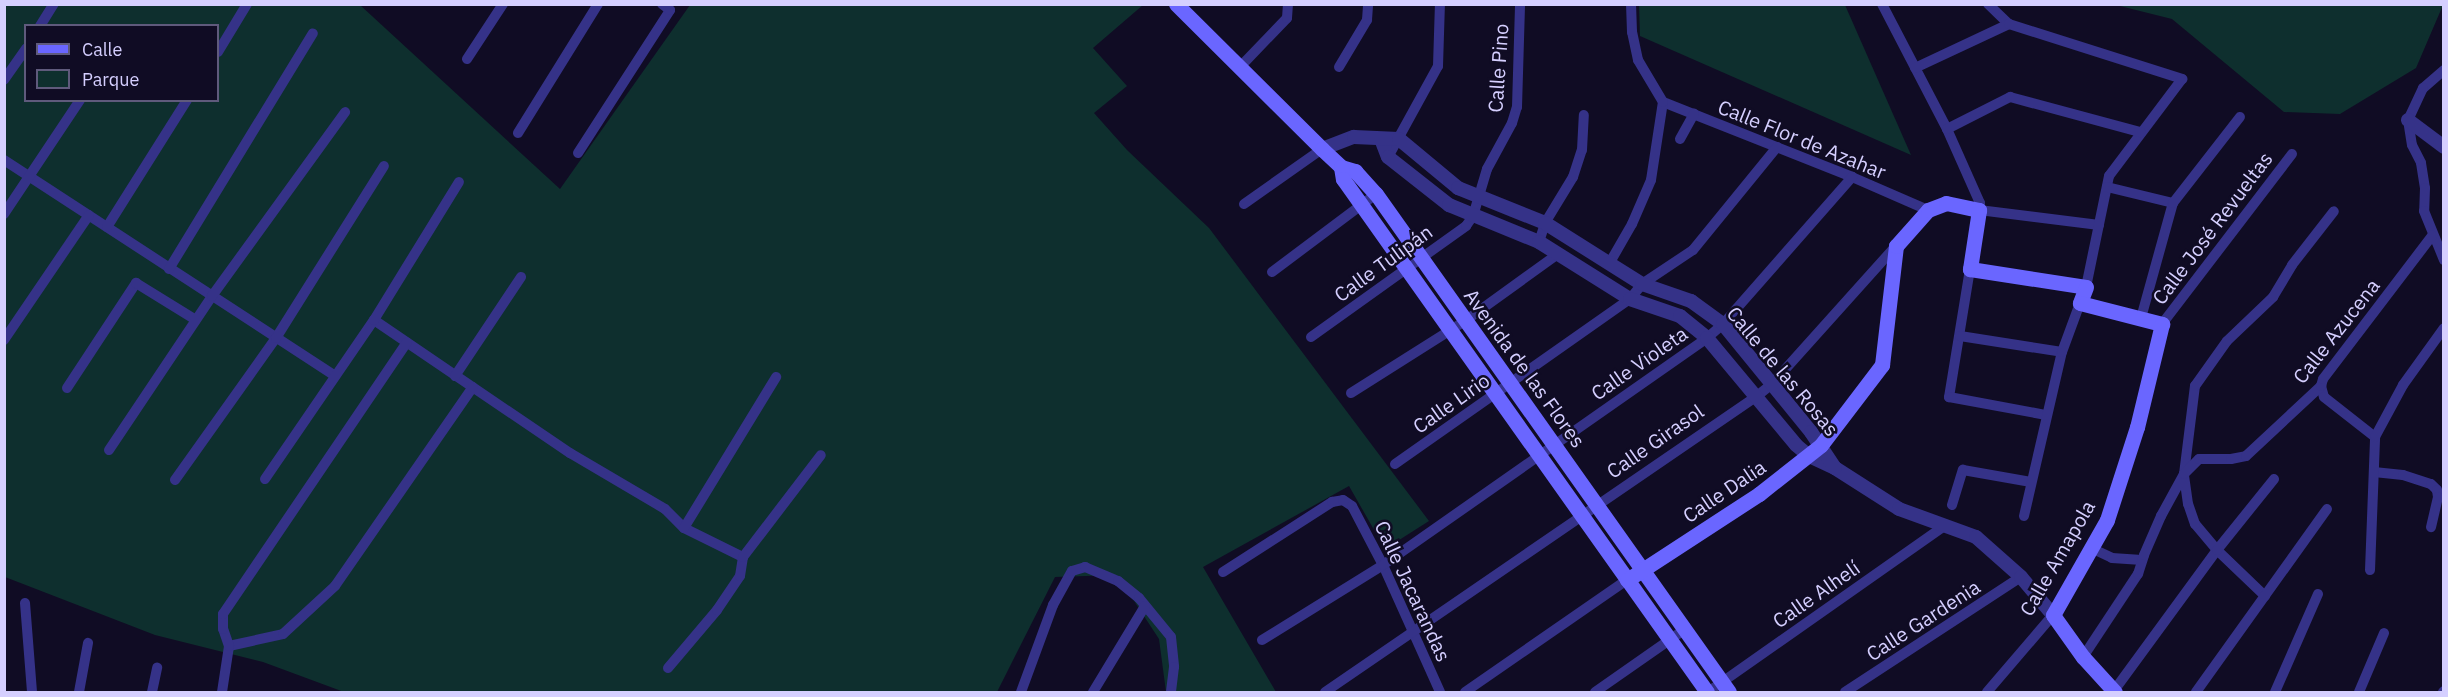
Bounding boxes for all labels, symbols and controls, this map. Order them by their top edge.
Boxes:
street label: Calle Pino [1483,23,1513,113]
legend [24,24,219,102]
text: Calle [82,38,122,61]
text: Parque [82,68,139,91]
street label: Calle Flor de Azahar [1714,94,1890,184]
street label: Calle José Revueltas [2147,147,2277,309]
street label: Calle Tulipán [1329,219,1437,307]
street label: Calle Azucena [2288,274,2384,388]
street label: Avenida de las Flores [1459,284,1591,452]
street label: Calle de las Rosas [1722,301,1844,441]
street label: Calle Violeta [1586,321,1692,405]
street label: Calle Lirio [1408,368,1494,438]
street label: Calle Girasol [1602,399,1708,483]
street label: Calle Dalia [1678,455,1770,527]
street label: Calle Amapola [2014,496,2100,620]
street label: Calle Jacarandas [1370,517,1456,665]
street label: Calle Alhelí [1768,555,1864,633]
street label: Calle Gardenia [1862,574,1984,666]

